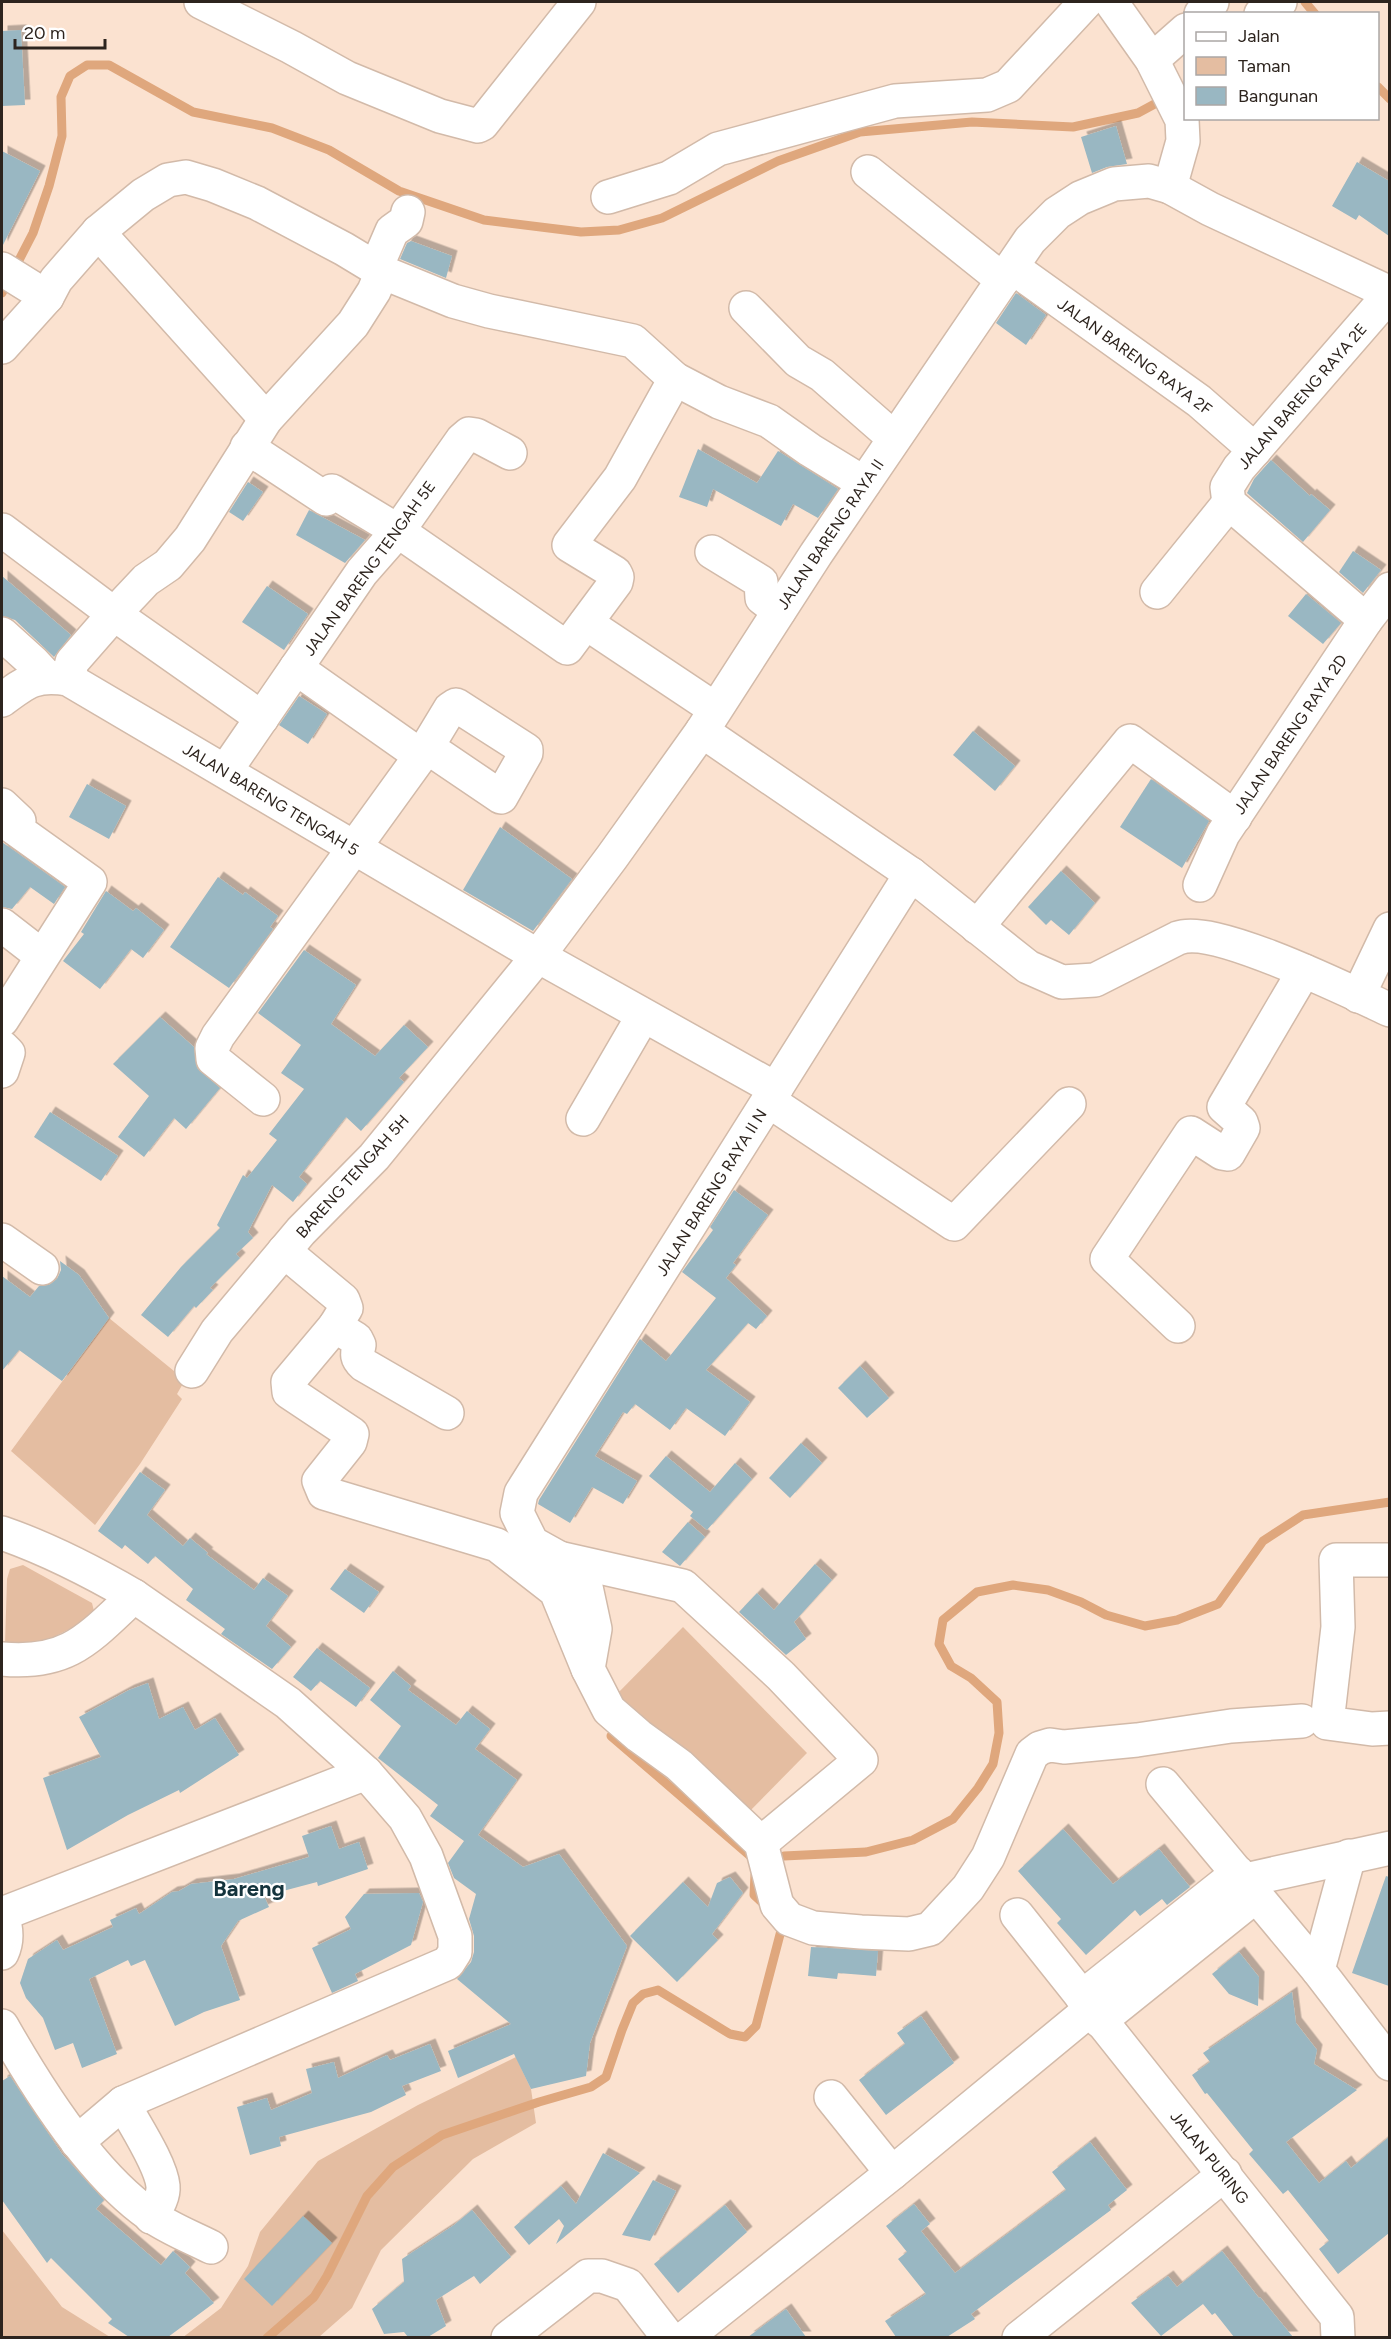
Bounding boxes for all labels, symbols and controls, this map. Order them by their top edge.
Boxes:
scale bar [15,12,105,50]
legend [1184,12,1379,120]
text: 20 m [24,22,65,44]
text: Jalan [1238,25,1280,47]
text: Taman [1238,55,1291,77]
text: Bangunan [1238,85,1318,107]
street label: JALAN BARENG RAYA 2F [1054,294,1216,419]
street label: JALAN BARENG RAYA 2E [1234,320,1371,473]
street label: JALAN BARENG RAYA II [773,456,888,613]
street label: JALAN BARENG TENGAH 5E [300,477,439,659]
street label: JALAN BARENG RAYA 2D [1230,651,1351,818]
street label: JALAN BARENG TENGAH 5 [179,739,362,860]
street label: JALAN BARENG RAYA II N [652,1105,771,1279]
street label: BARENG TENGAH 5H [292,1111,413,1242]
district label: Bareng [213,1875,285,1902]
street label: JALAN PURING [1166,2107,1253,2208]

